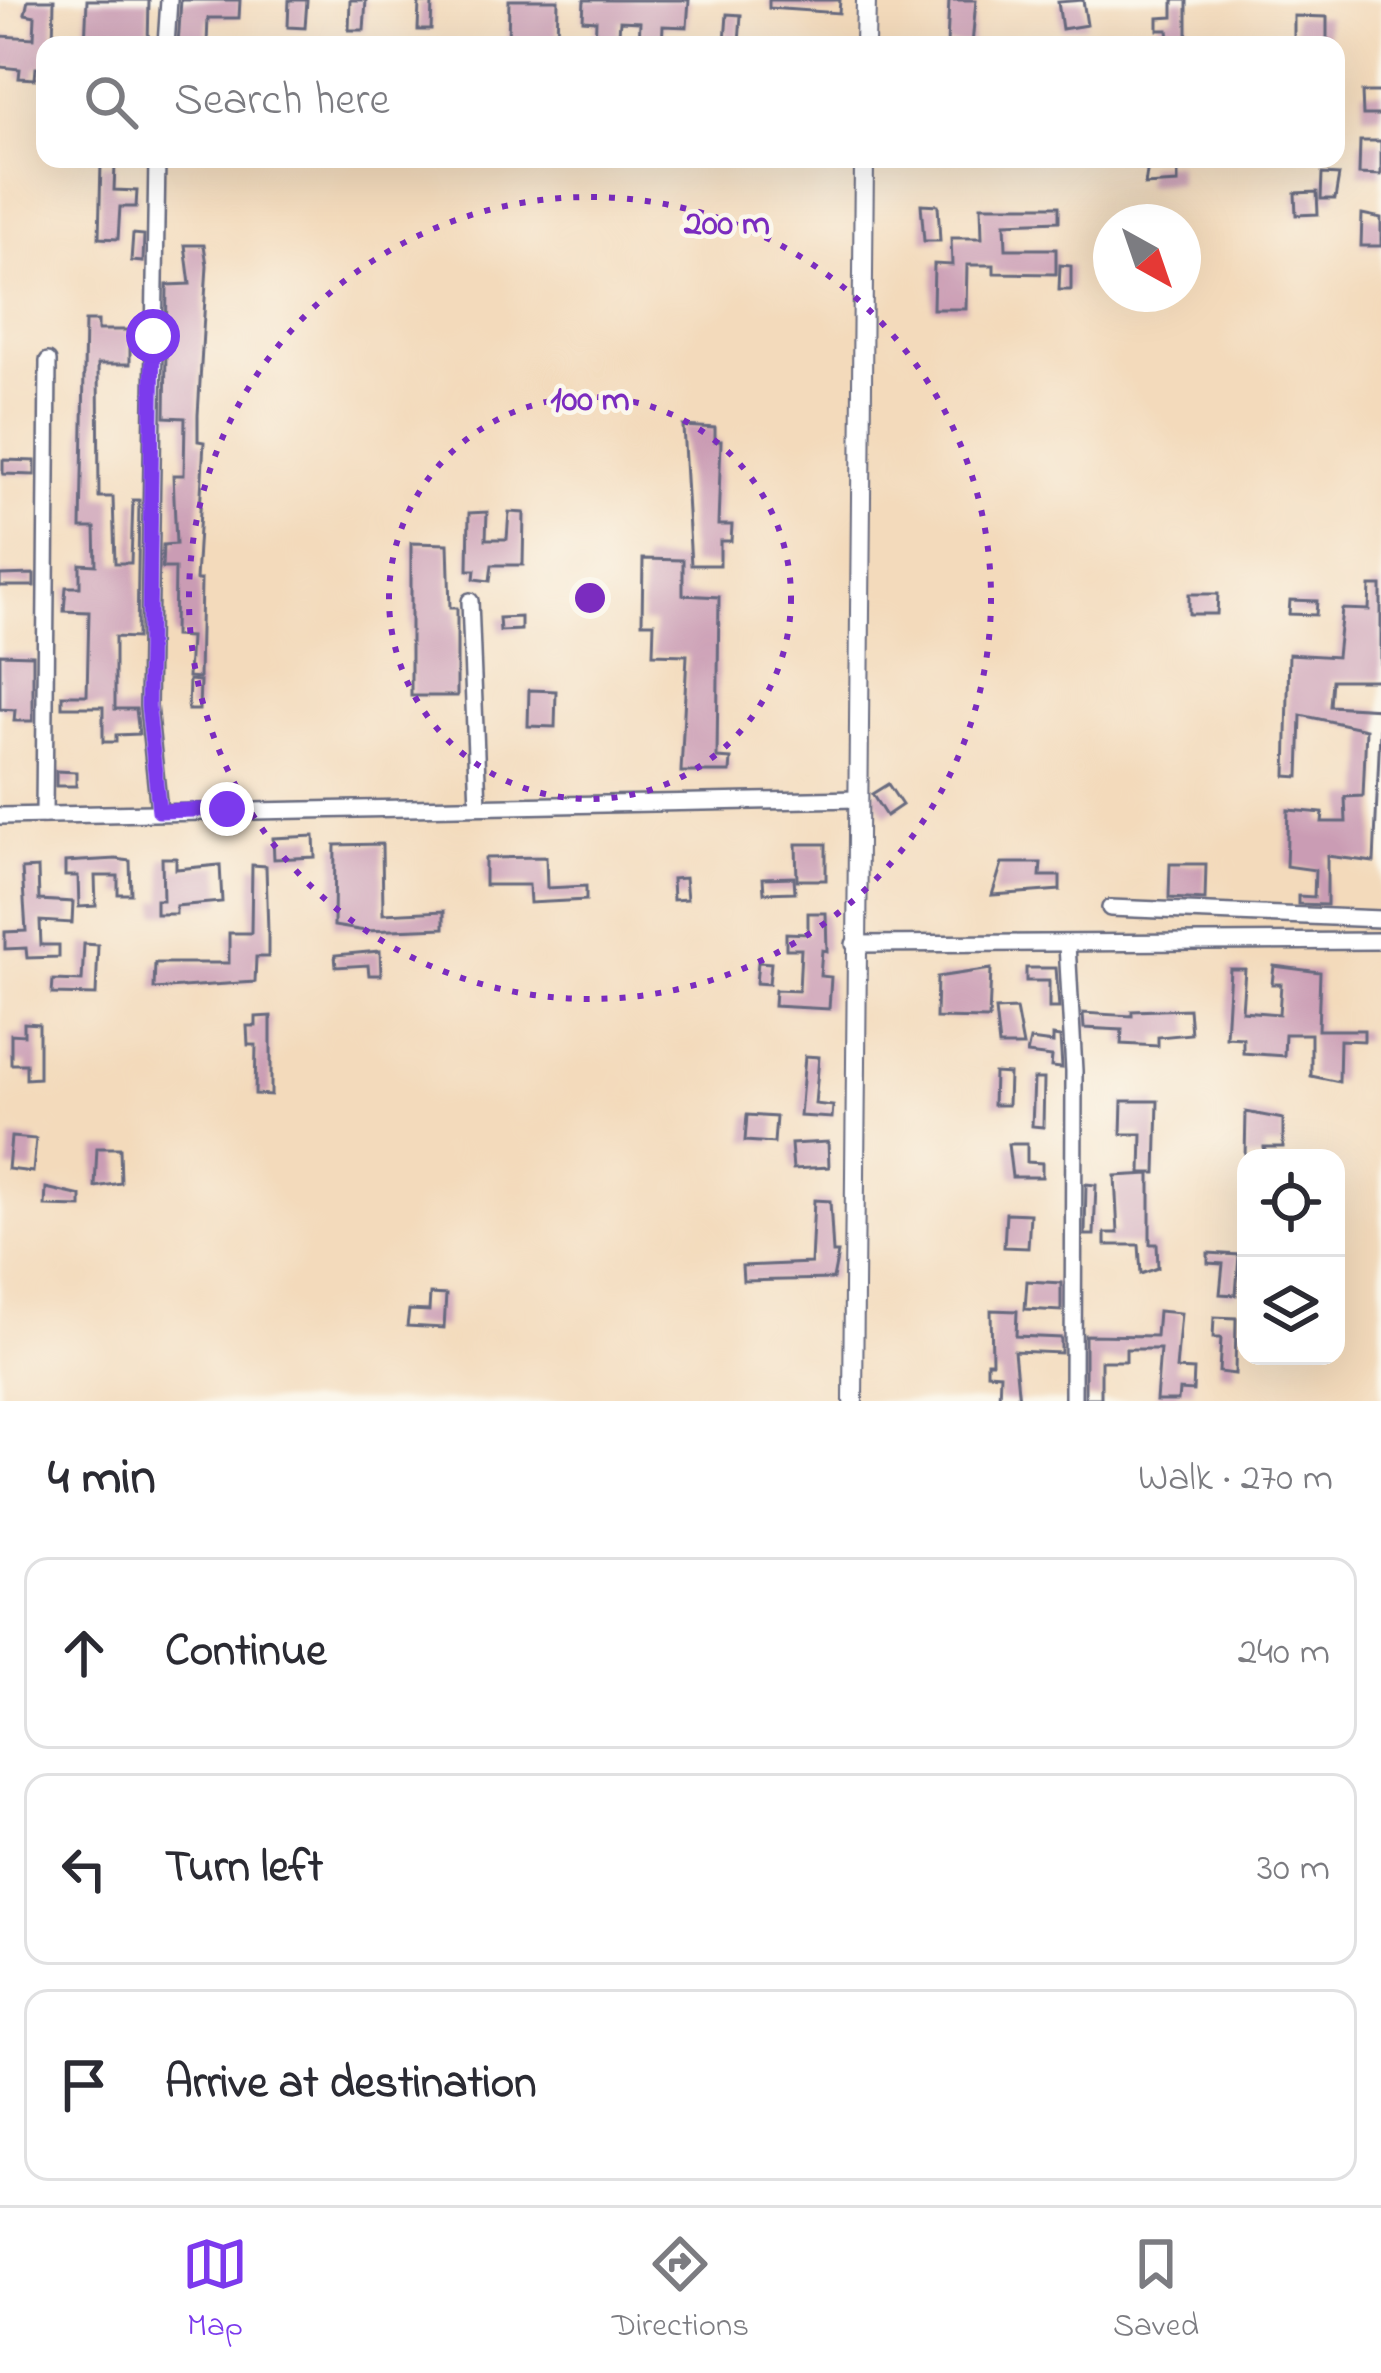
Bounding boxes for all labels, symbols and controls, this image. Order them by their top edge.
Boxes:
search box [36,36,1345,168]
icon: search [78,69,144,135]
text: Search here [174,69,390,135]
text: 200 m [683,199,770,252]
north arrow [1093,204,1201,312]
route start [126,309,180,363]
text: 100 m [550,375,630,428]
centre of rings [569,577,611,619]
route end [200,782,254,836]
map controls [1237,1149,1345,1365]
button: locate [1237,1149,1345,1257]
button: layers [1237,1257,1345,1365]
text: 4 min [48,1442,156,1517]
text: Walk · 270 m [1138,1451,1333,1508]
icon: ahead [51,1620,117,1686]
text: Continue [165,1620,326,1686]
text: 240 m [1238,1625,1330,1682]
icon: left [51,1836,117,1902]
text: Turn left [165,1836,323,1902]
text: 30 m [1257,1841,1330,1898]
icon: arrive [51,2052,117,2118]
text: Arrive at destination [165,2052,536,2118]
tab: Map [182,2231,248,2351]
tab: Directions [612,2231,749,2351]
tab: Saved [1113,2231,1199,2351]

